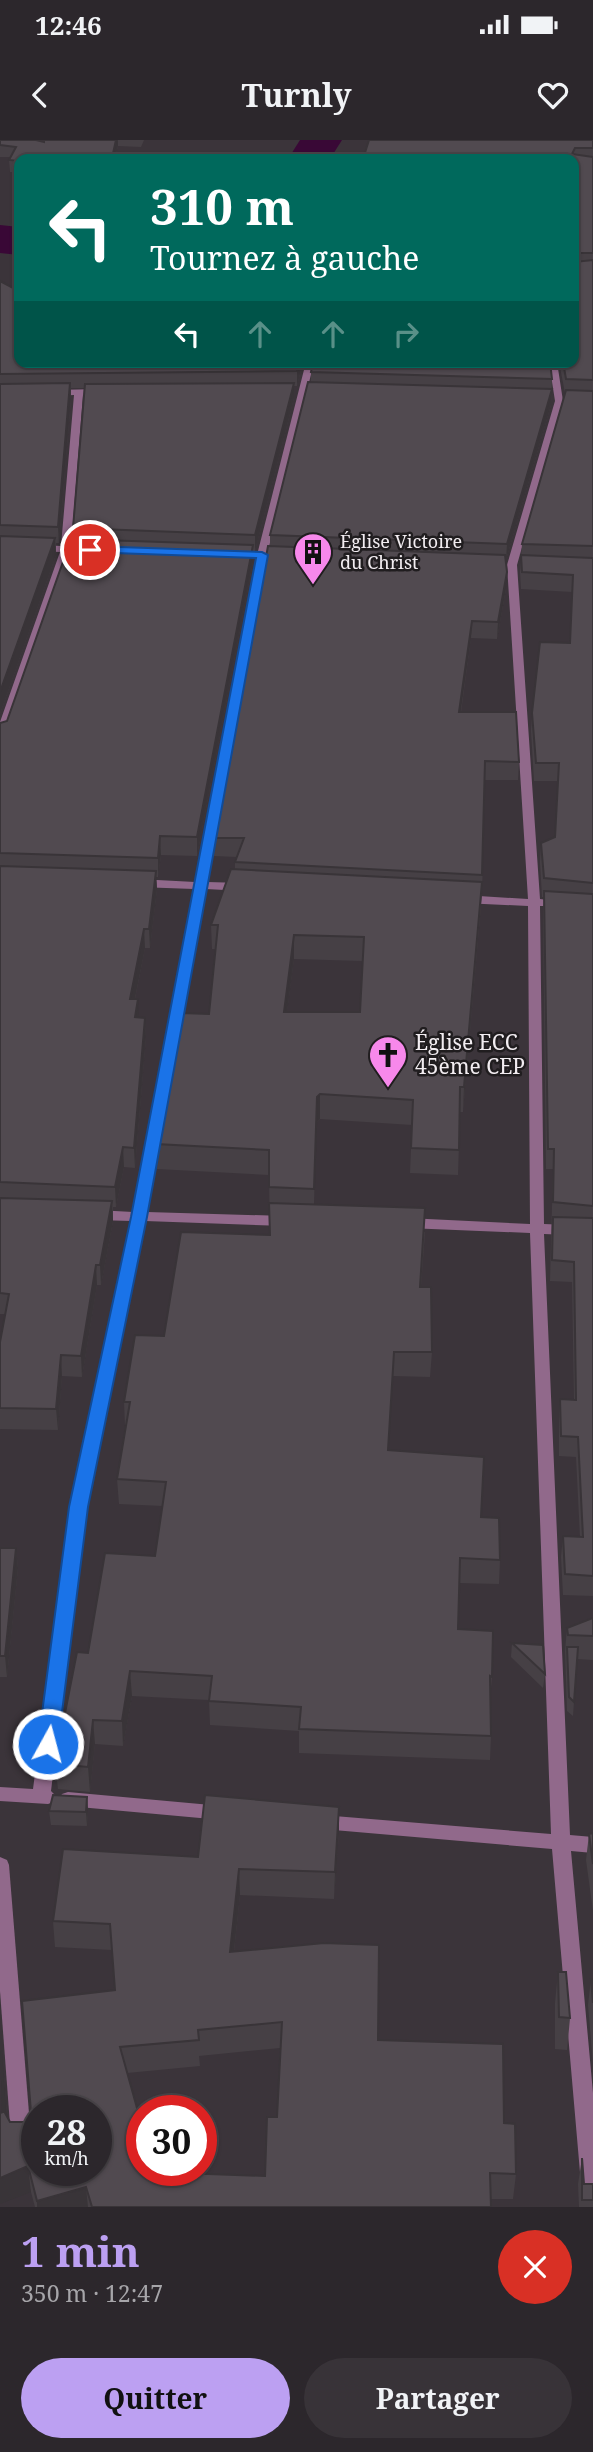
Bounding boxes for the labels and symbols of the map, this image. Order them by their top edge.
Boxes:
pin [60,520,120,580]
place label: Église Victoire du Christ [340,529,462,574]
building icon: Église Victoire du Christ [292,531,334,586]
place label: Église ECC 45ème CEP [415,1028,525,1080]
church icon: Église ECC 45ème CEP [367,1034,409,1089]
position arrow [11,1707,85,1781]
speed limit sign: 30 [126,2095,217,2186]

